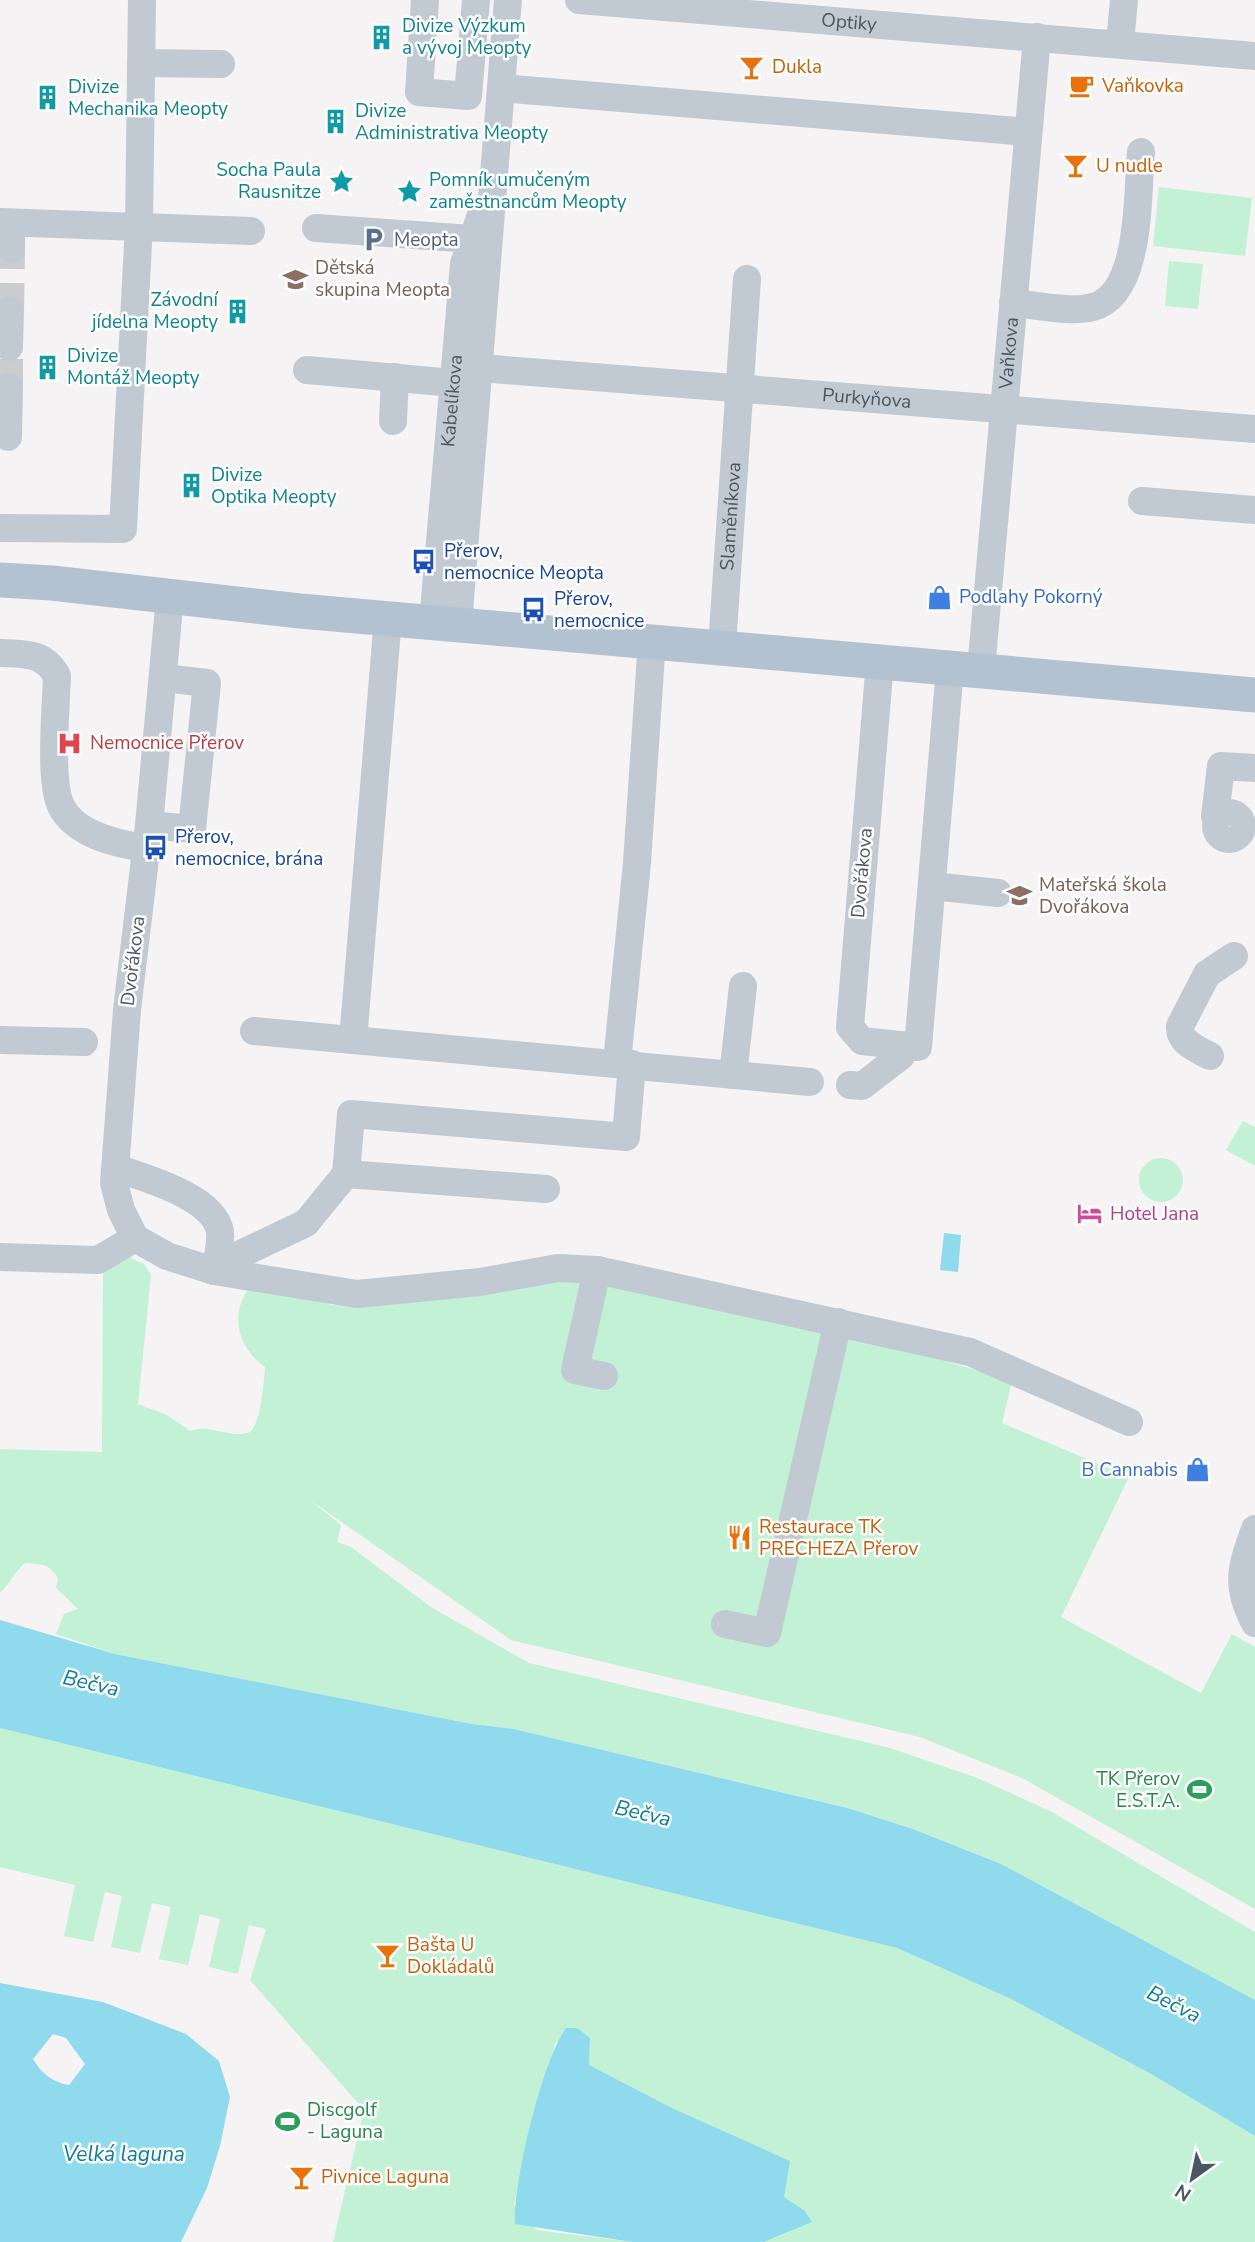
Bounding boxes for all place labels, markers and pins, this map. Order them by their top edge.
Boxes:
place label: Divize Výzkum a vývoj Meopty [402,13,531,61]
building icon: Divize Výzkum a vývoj Meopty [368,23,396,51]
bar icon: Dukla [738,53,766,81]
place label: Dukla [772,54,822,80]
cafe icon: Vaňkovka [1068,72,1096,100]
place label: Vaňkovka [1101,73,1184,99]
place label: Divize Mechanika Meopty [68,74,228,122]
building icon: Divize Mechanika Meopty [34,84,62,112]
place label: Divize Administrativa Meopty [355,98,548,146]
building icon: Divize Administrativa Meopty [321,108,349,136]
bar icon: U nudle [1062,152,1090,180]
place label: U nudle [1096,153,1163,179]
place label: Socha Paula Rausnitze [216,157,321,205]
place icon: Socha Paula Rausnitze [327,167,355,195]
place label: Pomník umučeným zaměstnancům Meopty [429,167,627,215]
place icon: Pomník umučeným zaměstnancům Meopty [395,177,423,205]
parking icon: Meopta [360,226,388,254]
place label: Meopta [394,227,459,253]
place label: Dětská skupina Meopta [315,255,450,303]
school or university icon: Dětská skupina Meopta [281,265,309,293]
place label: Závodní jídelna Meopty [90,287,220,335]
building icon: Závodní jídelna Meopty [224,297,252,325]
place label: Divize Montáž Meopty [67,343,200,391]
building icon: Divize Montáž Meopty [33,353,61,381]
place label: Divize Optika Meopty [211,462,337,510]
building icon: Divize Optika Meopty [177,472,205,500]
place label: Přerov, nemocnice Meopta [444,538,604,586]
bus stop icon: Přerov, nemocnice Meopta [410,548,438,576]
shop icon: Podlahy Pokorný [925,583,953,611]
place label: Podlahy Pokorný [959,584,1103,610]
place label: Přerov, nemocnice [554,586,644,634]
bus stop icon: Přerov, nemocnice [520,596,548,624]
hospital icon: Nemocnice Přerov [56,729,84,757]
place label: Nemocnice Přerov [90,730,244,756]
place label: Přerov, nemocnice, brána [175,824,323,872]
bus stop icon: Přerov, nemocnice, brána [141,834,169,862]
place label: Mateřská škola Dvořákova [1039,872,1167,920]
school or university icon: Mateřská škola Dvořákova [1005,882,1033,910]
hotel icon: Hotel Jana [1076,1200,1104,1228]
place label: Hotel Jana [1110,1201,1199,1227]
shop icon: B Cannabis [1184,1456,1212,1484]
place label: B Cannabis [1081,1457,1178,1483]
place label: Restaurace TK PRECHEZA Přerov [759,1514,919,1562]
restaurant icon: Restaurace TK PRECHEZA Přerov [725,1524,753,1552]
place label: TK Přerov E.S.T.A. [1096,1766,1180,1814]
sports icon: TK Přerov E.S.T.A. [1186,1776,1214,1804]
place label: Bašta U Dokládalů [407,1932,494,1980]
bar icon: Bašta U Dokládalů [373,1942,401,1970]
place label: Discgolf - Laguna [307,2097,383,2145]
sports icon: Discgolf - Laguna [273,2107,301,2135]
bar icon: Pivnice Laguna [287,2163,315,2191]
place label: Pivnice Laguna [321,2164,449,2190]

